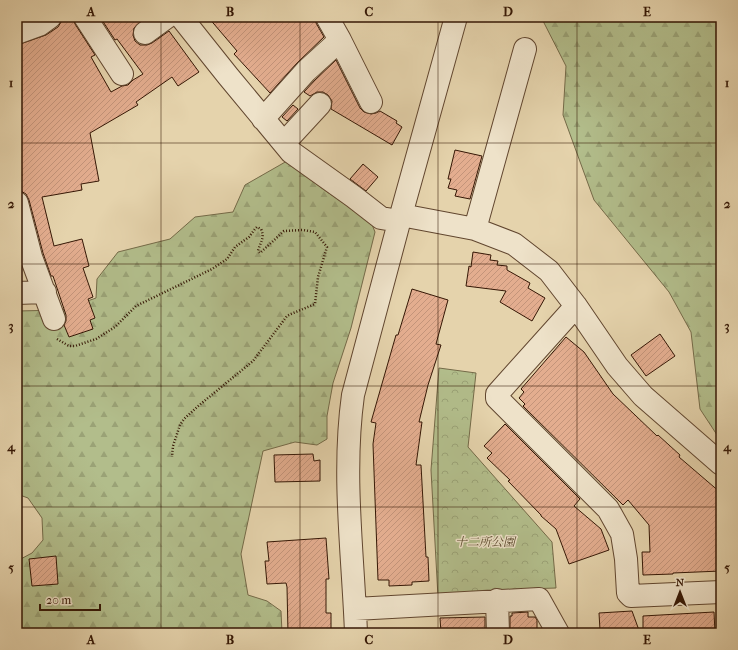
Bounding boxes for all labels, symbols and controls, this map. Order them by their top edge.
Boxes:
text: A [86,4,96,19]
text: B [226,4,235,19]
text: C [365,4,374,19]
text: D [503,4,513,19]
text: E [643,4,651,19]
text: 1 [9,75,14,90]
text: 1 [725,75,730,90]
text: 2 [8,196,15,211]
text: 2 [724,196,731,211]
text: 3 [8,318,14,334]
text: 3 [724,318,730,334]
text: 4 [6,439,16,455]
text: 4 [722,439,732,455]
park label: 十二所公園 [455,535,517,549]
text: 5 [8,560,14,575]
text: 5 [724,560,730,575]
north arrow [660,572,700,612]
text: N [676,576,685,589]
scale bar [40,586,100,612]
text: 20 m [46,593,71,607]
text: A [86,632,96,647]
text: B [226,632,235,647]
text: C [365,632,374,647]
text: D [503,632,513,647]
text: E [643,632,651,647]

